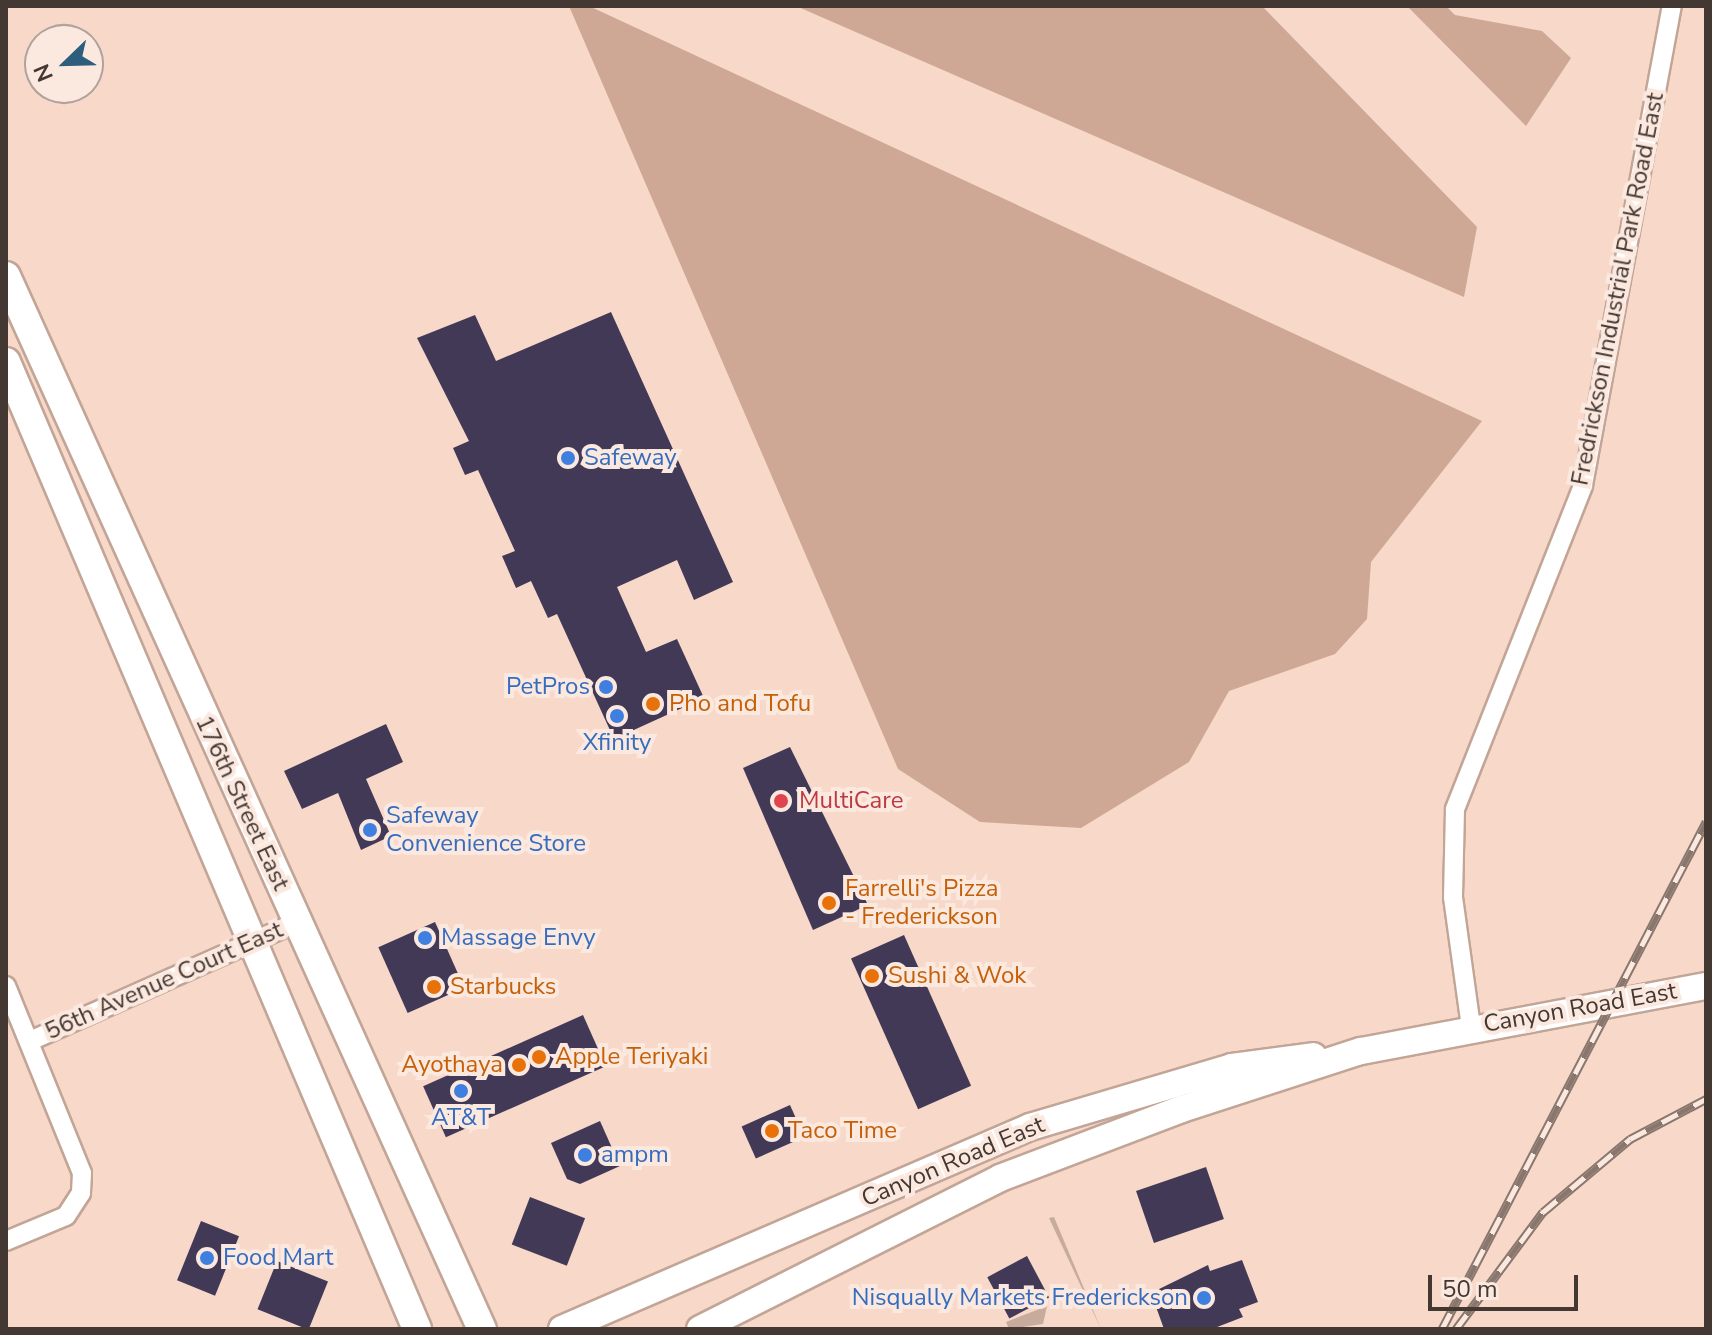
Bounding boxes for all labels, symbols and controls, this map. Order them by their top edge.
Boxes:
north arrow [24,24,104,104]
text: N [27,59,61,86]
street label: Fredrickson Industrial Park Road East [1566,90,1670,488]
place label: Safeway [584,444,677,472]
marker: Safeway [559,449,577,467]
place label: PetPros [506,673,590,701]
marker: PetPros [597,678,615,696]
place label: Pho and Tofu [669,690,811,718]
marker: Pho and Tofu [644,695,662,713]
marker: Xfinity [608,707,626,725]
street label: 176th Street East [189,711,295,895]
place label: Xfinity [583,729,651,757]
place label: MultiCare [799,787,904,815]
marker: MultiCare [770,790,792,812]
place label: Safeway Convenience Store [386,802,586,858]
marker: Safeway Convenience Store [361,821,379,839]
place label: Farrelli's Pizza - Frederickson [845,875,999,931]
marker: Farrelli's Pizza - Frederickson [820,894,838,912]
street label: 56th Avenue Court East [41,916,287,1046]
place label: Massage Envy [441,924,596,952]
marker: Massage Envy [416,929,434,947]
place label: Sushi & Wok [888,962,1026,990]
marker: Sushi & Wok [863,967,881,985]
place label: Starbucks [450,973,556,1001]
street label: Canyon Road East [1481,977,1679,1039]
marker: Starbucks [425,978,443,996]
place label: Apple Teriyaki [555,1043,708,1071]
marker: Apple Teriyaki [530,1048,548,1066]
place label: Ayothaya [401,1051,503,1079]
marker: Ayothaya [510,1056,528,1074]
marker: AT&T [452,1082,470,1100]
place label: AT&T [431,1104,491,1132]
street label: Canyon Road East [857,1111,1049,1213]
place label: Taco Time [788,1117,897,1145]
marker: Taco Time [763,1122,781,1140]
place label: ampm [601,1141,669,1169]
marker: ampm [576,1146,594,1164]
place label: Food Mart [223,1244,333,1272]
marker: Food Mart [198,1249,216,1267]
scale bar [1432,1259,1582,1309]
text: 50 m [1442,1273,1498,1305]
place label: Nisqually Markets Frederickson [852,1284,1188,1312]
marker: Nisqually Markets Frederickson [1195,1289,1213,1307]

